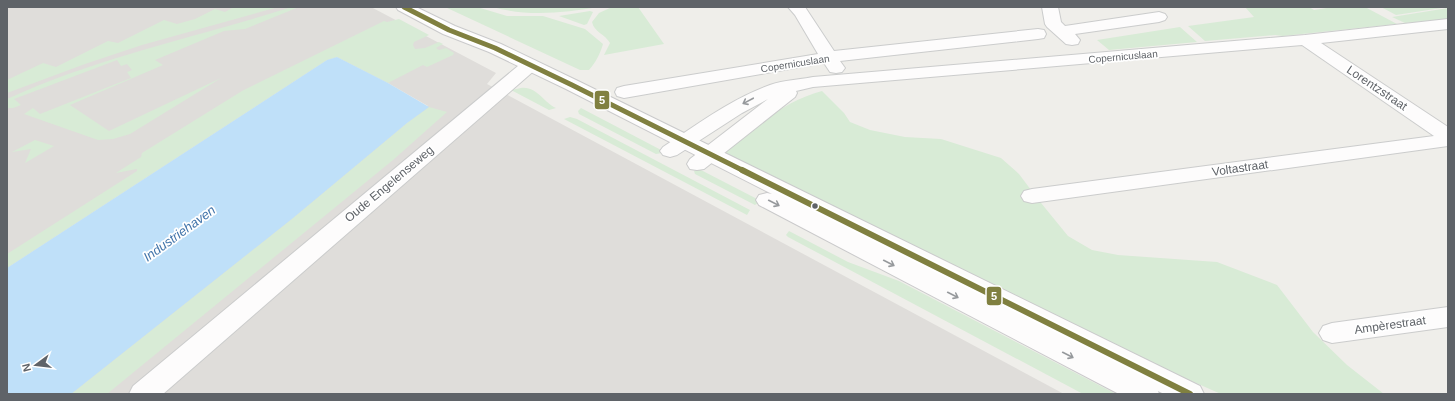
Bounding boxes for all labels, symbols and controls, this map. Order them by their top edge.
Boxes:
street label: Copernicuslaan [1088,48,1158,65]
street label: Copernicuslaan [760,53,830,74]
street label: Lorentzstraat [1344,63,1410,114]
line badge: 5 [594,90,610,110]
text: 5 [599,94,605,106]
one-way arrow [742,98,754,105]
street label: Oude Engelenseweg [342,143,436,225]
street label: Voltastraat [1211,157,1270,179]
one-way arrow [767,200,779,207]
unlabelled marker [810,201,820,211]
water label: Industriehaven [140,202,218,265]
one-way arrow [883,260,895,267]
line badge: 5 [986,286,1002,306]
text: 5 [991,290,997,302]
one-way arrow [947,292,959,300]
street label: Ampèrestraat [1353,313,1427,337]
north arrow [16,345,56,385]
one-way arrow [1062,352,1074,359]
text: N [20,362,33,373]

